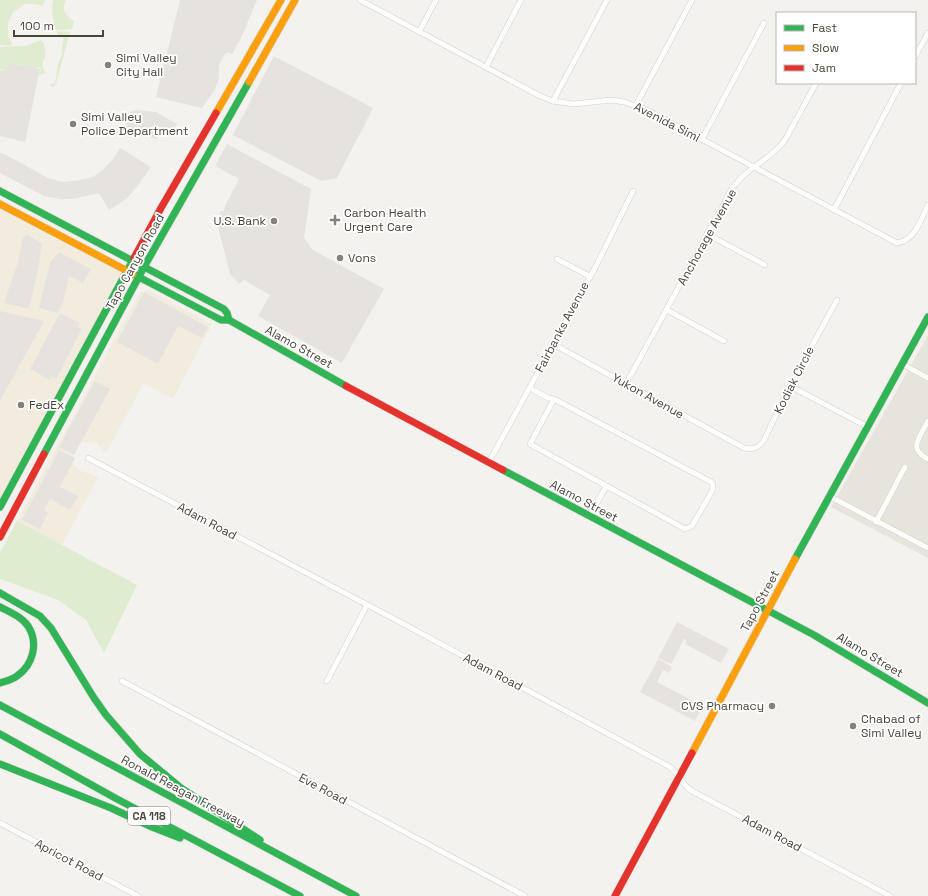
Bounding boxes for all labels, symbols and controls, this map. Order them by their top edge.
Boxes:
scale bar [14,12,103,38]
legend [776,12,916,84]
text: 100 m [20,18,54,34]
text: Fast [812,20,837,36]
text: Slow [812,40,839,56]
place label: Simi Valley City Hall [116,50,177,80]
marker: Simi Valley City Hall [103,60,113,70]
text: Jam [812,60,836,76]
street label: Avenida Simi [631,98,703,146]
place label: Simi Valley Police Department [81,109,189,139]
marker: Simi Valley Police Department [68,119,78,129]
street label: Anchorage Avenue [674,186,740,288]
place label: Carbon Health Urgent Care [344,205,426,235]
street label: Tapo Canyon Road [102,211,168,313]
place label: U.S. Bank [213,213,267,229]
marker: Carbon Health Urgent Care [329,214,341,226]
marker: U.S. Bank [269,216,279,226]
place label: Vons [348,250,376,266]
marker: Vons [335,253,345,263]
street label: Fairbanks Avenue [531,279,593,375]
street label: Alamo Street [262,322,336,372]
street label: Kodiak Circle [770,343,818,417]
street label: Yukon Avenue [609,370,687,422]
place label: FedEx [29,397,64,413]
marker: FedEx [16,400,26,410]
street label: Alamo Street [547,476,621,526]
street label: Adam Road [175,499,239,543]
street label: Tapo Street [737,567,783,635]
street label: Alamo Street [834,629,906,681]
street label: Adam Road [461,650,525,694]
place label: CVS Pharmacy [681,698,764,714]
marker: CVS Pharmacy [767,701,777,711]
place label: Chabad of Simi Valley [861,711,922,741]
marker: Chabad of Simi Valley [848,721,858,731]
street label: Ronald Reagan Freeway [118,752,248,830]
street label: Eve Road [296,770,350,808]
road number: CA 118 [128,807,170,825]
street label: Adam Road [740,811,804,855]
street label: Apricot Road [32,835,106,885]

